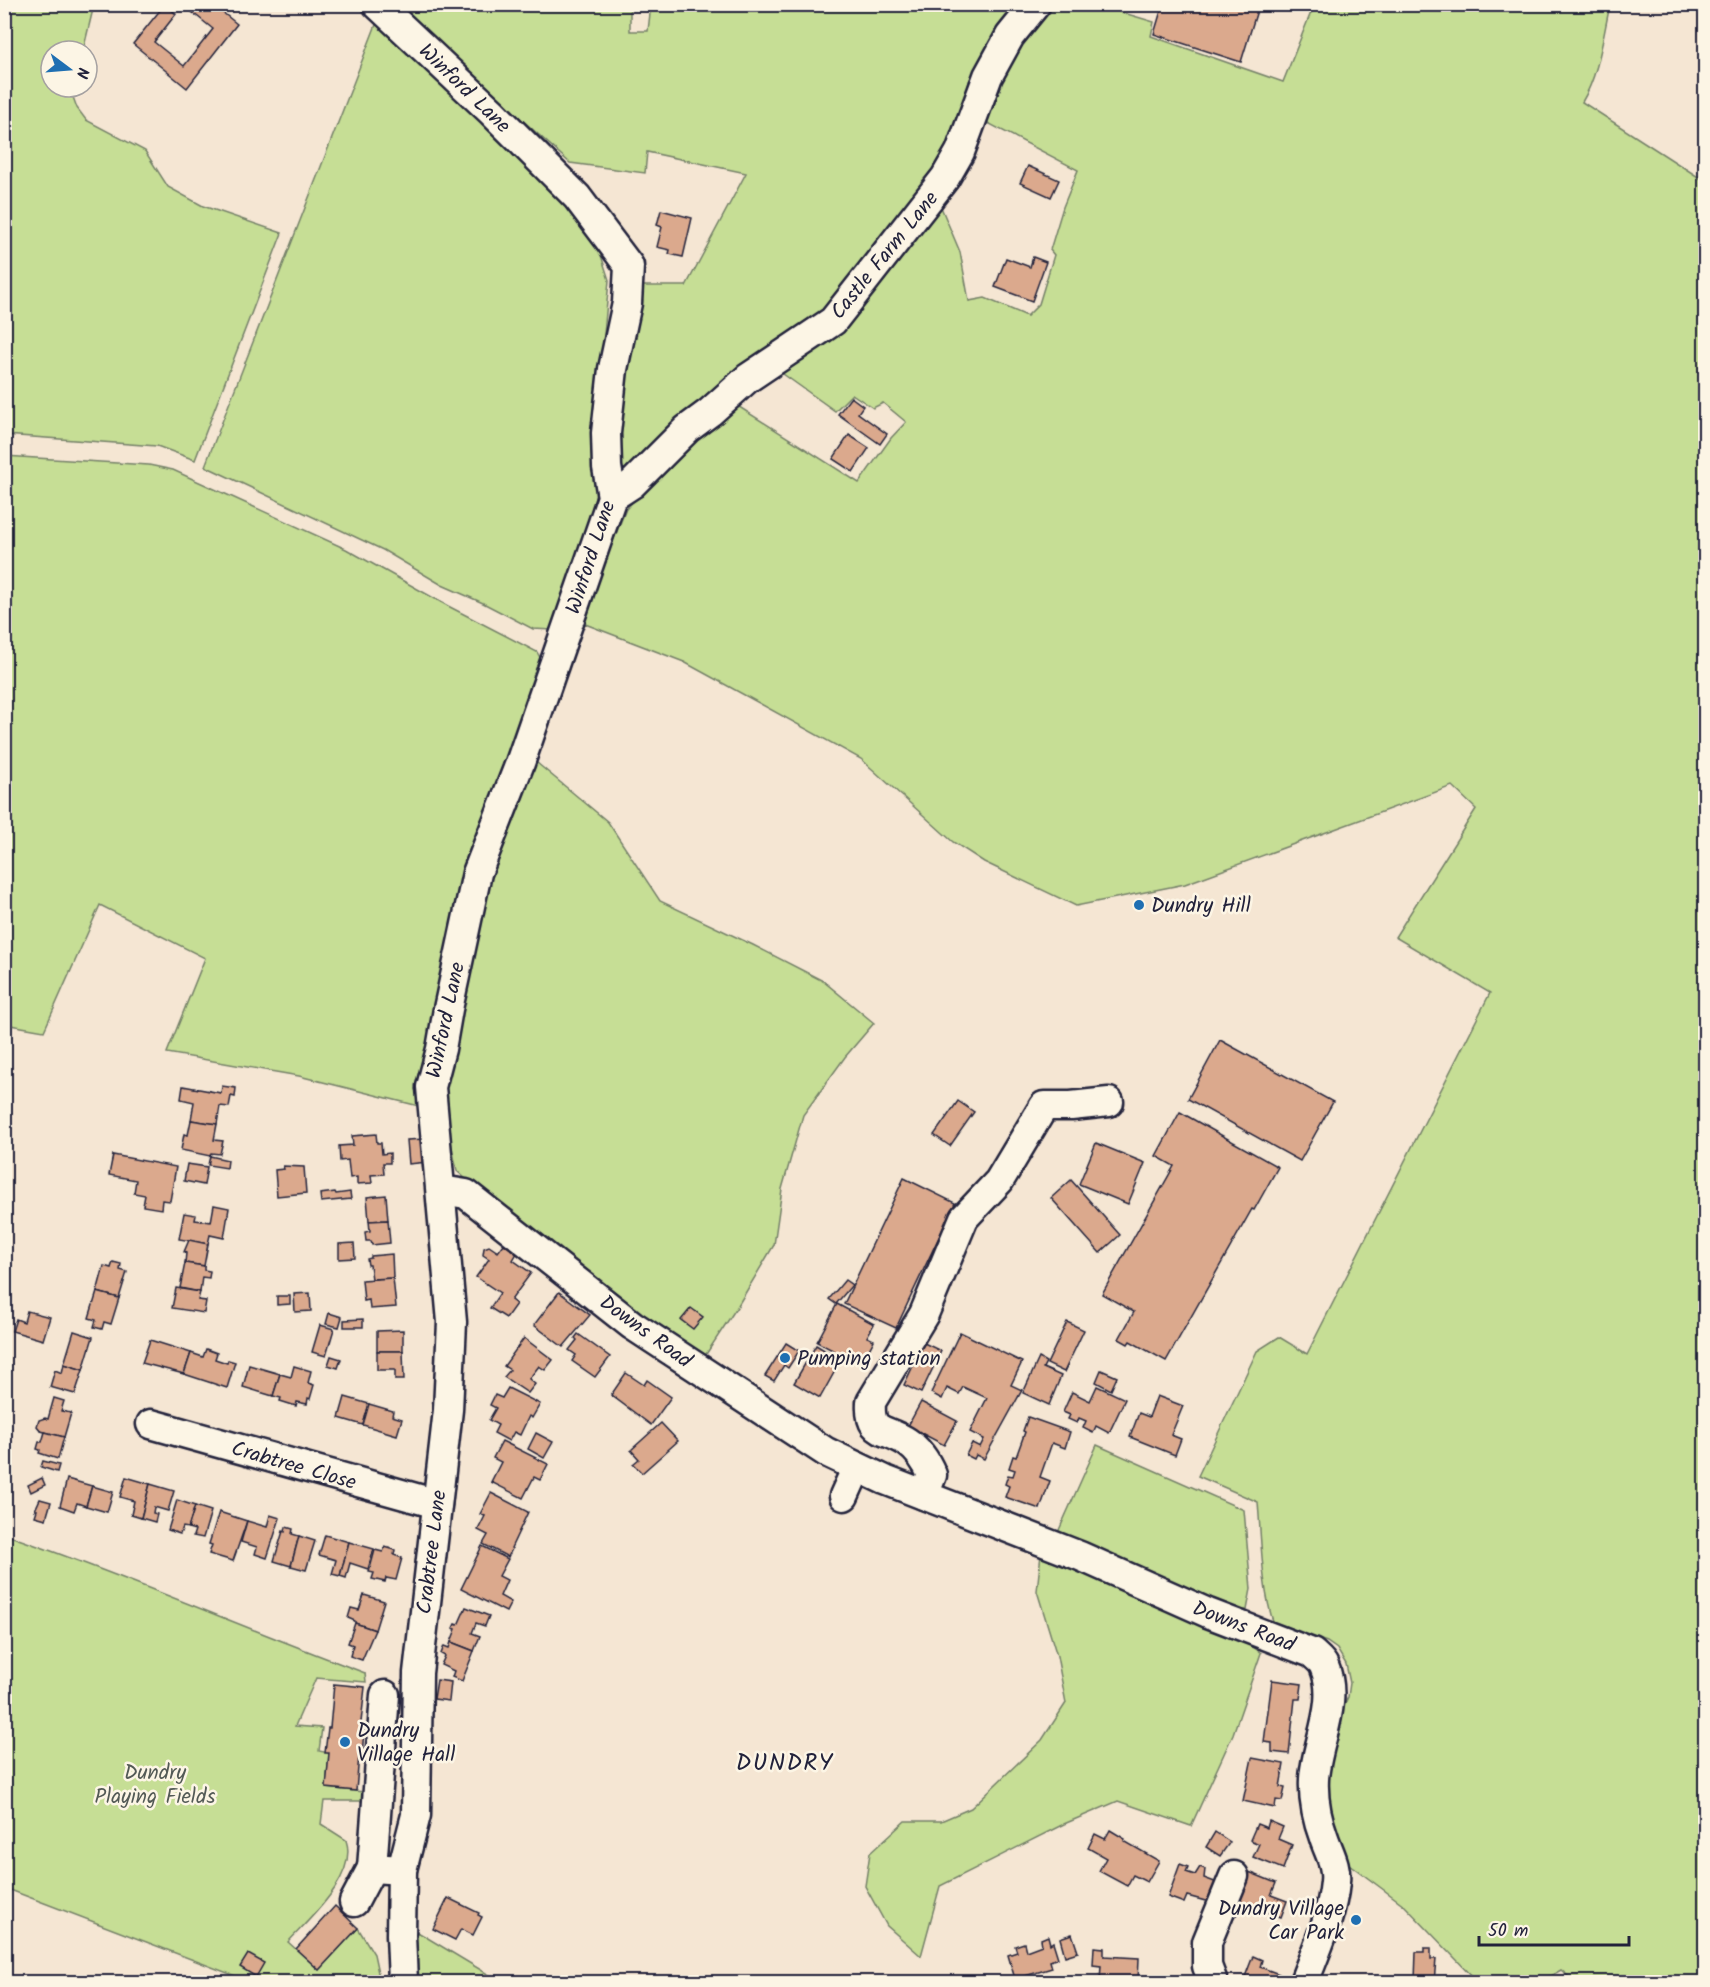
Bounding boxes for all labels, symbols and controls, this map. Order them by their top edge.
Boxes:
street label: Winford Lane [410,36,518,142]
north arrow [39,39,99,99]
text: N [69,64,95,81]
street label: Castle Farm Lane [823,184,948,327]
street label: Winford Lane [558,496,625,619]
place label: Dundry Hill [1151,890,1251,923]
marker: Dundry Hill [1132,898,1146,912]
street label: Winford Lane [418,959,475,1081]
street label: Downs Road [592,1287,699,1378]
place label: Pumping station [797,1343,941,1376]
marker: Pumping station [778,1351,792,1365]
street label: Crabtree Close [227,1433,360,1500]
street label: Crabtree Lane [409,1488,457,1616]
street label: Downs Road [1187,1593,1300,1662]
place label: Dundry Village Hall [357,1715,455,1772]
marker: Dundry Village Hall [338,1735,352,1749]
district label: DUNDRY [736,1744,834,1783]
park label: Dundry Playing Fields [95,1757,215,1814]
place label: Dundry Village Car Park [1218,1893,1345,1950]
scale bar [1479,1909,1629,1947]
marker: Dundry Village Car Park [1349,1913,1363,1927]
text: 50 m [1488,1917,1528,1946]

